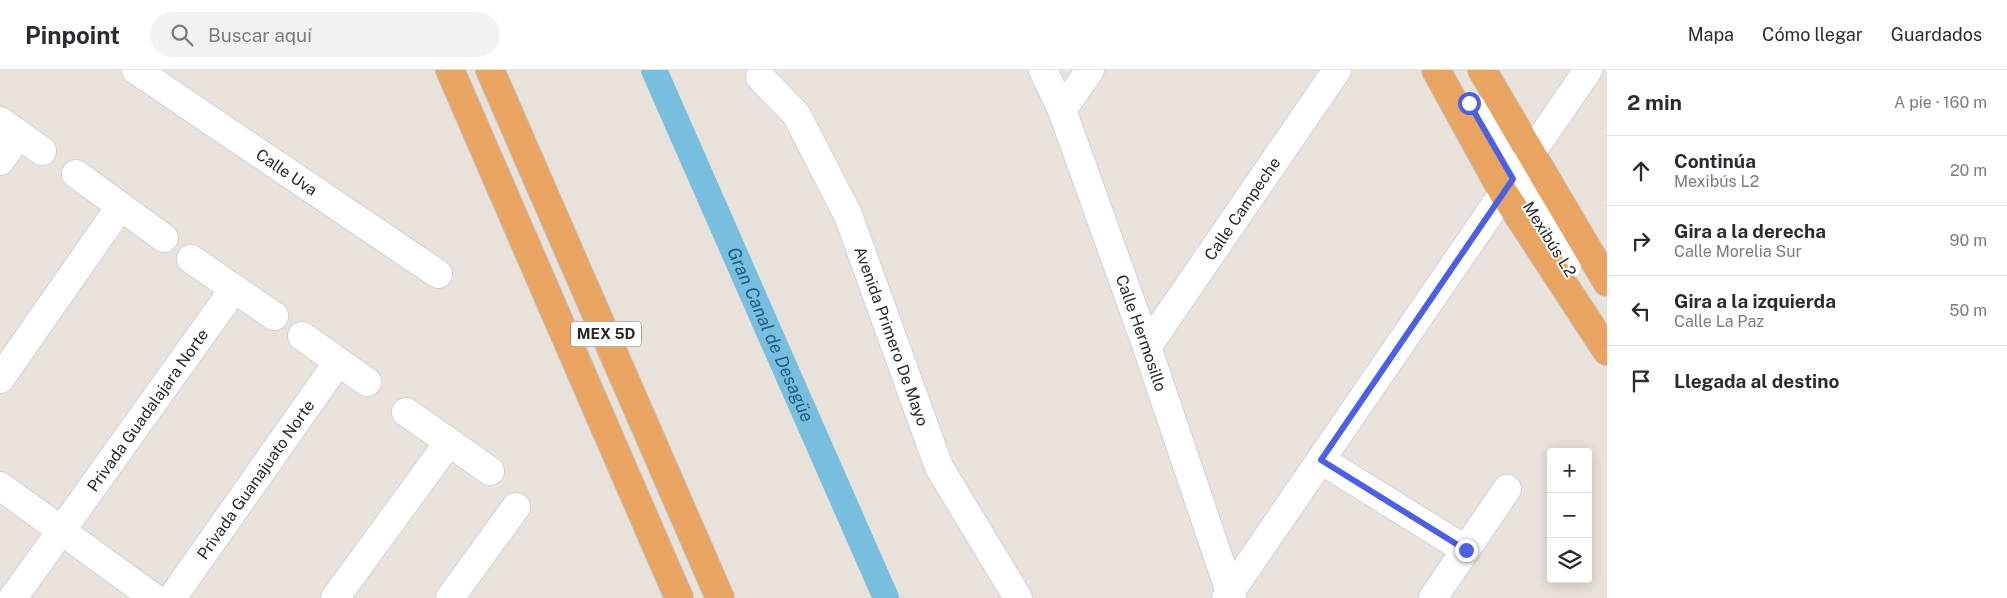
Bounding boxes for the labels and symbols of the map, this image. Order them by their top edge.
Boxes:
route start [1458,92,1481,115]
street label: Calle Uva [252,145,321,200]
street label: Calle Campeche [1200,154,1284,264]
street label: Mexibús L2 [1519,198,1580,280]
water label: Gran Canal de Desagüe [723,244,818,425]
street label: Avenida Primero De Mayo [850,244,932,429]
street label: Calle Hermosillo [1112,272,1170,394]
road number: MEX 5D [571,322,641,346]
street label: Privada Guadalajara Norte [83,325,212,495]
street label: Privada Guanajuato Norte [193,396,318,563]
route end [1455,539,1478,562]

